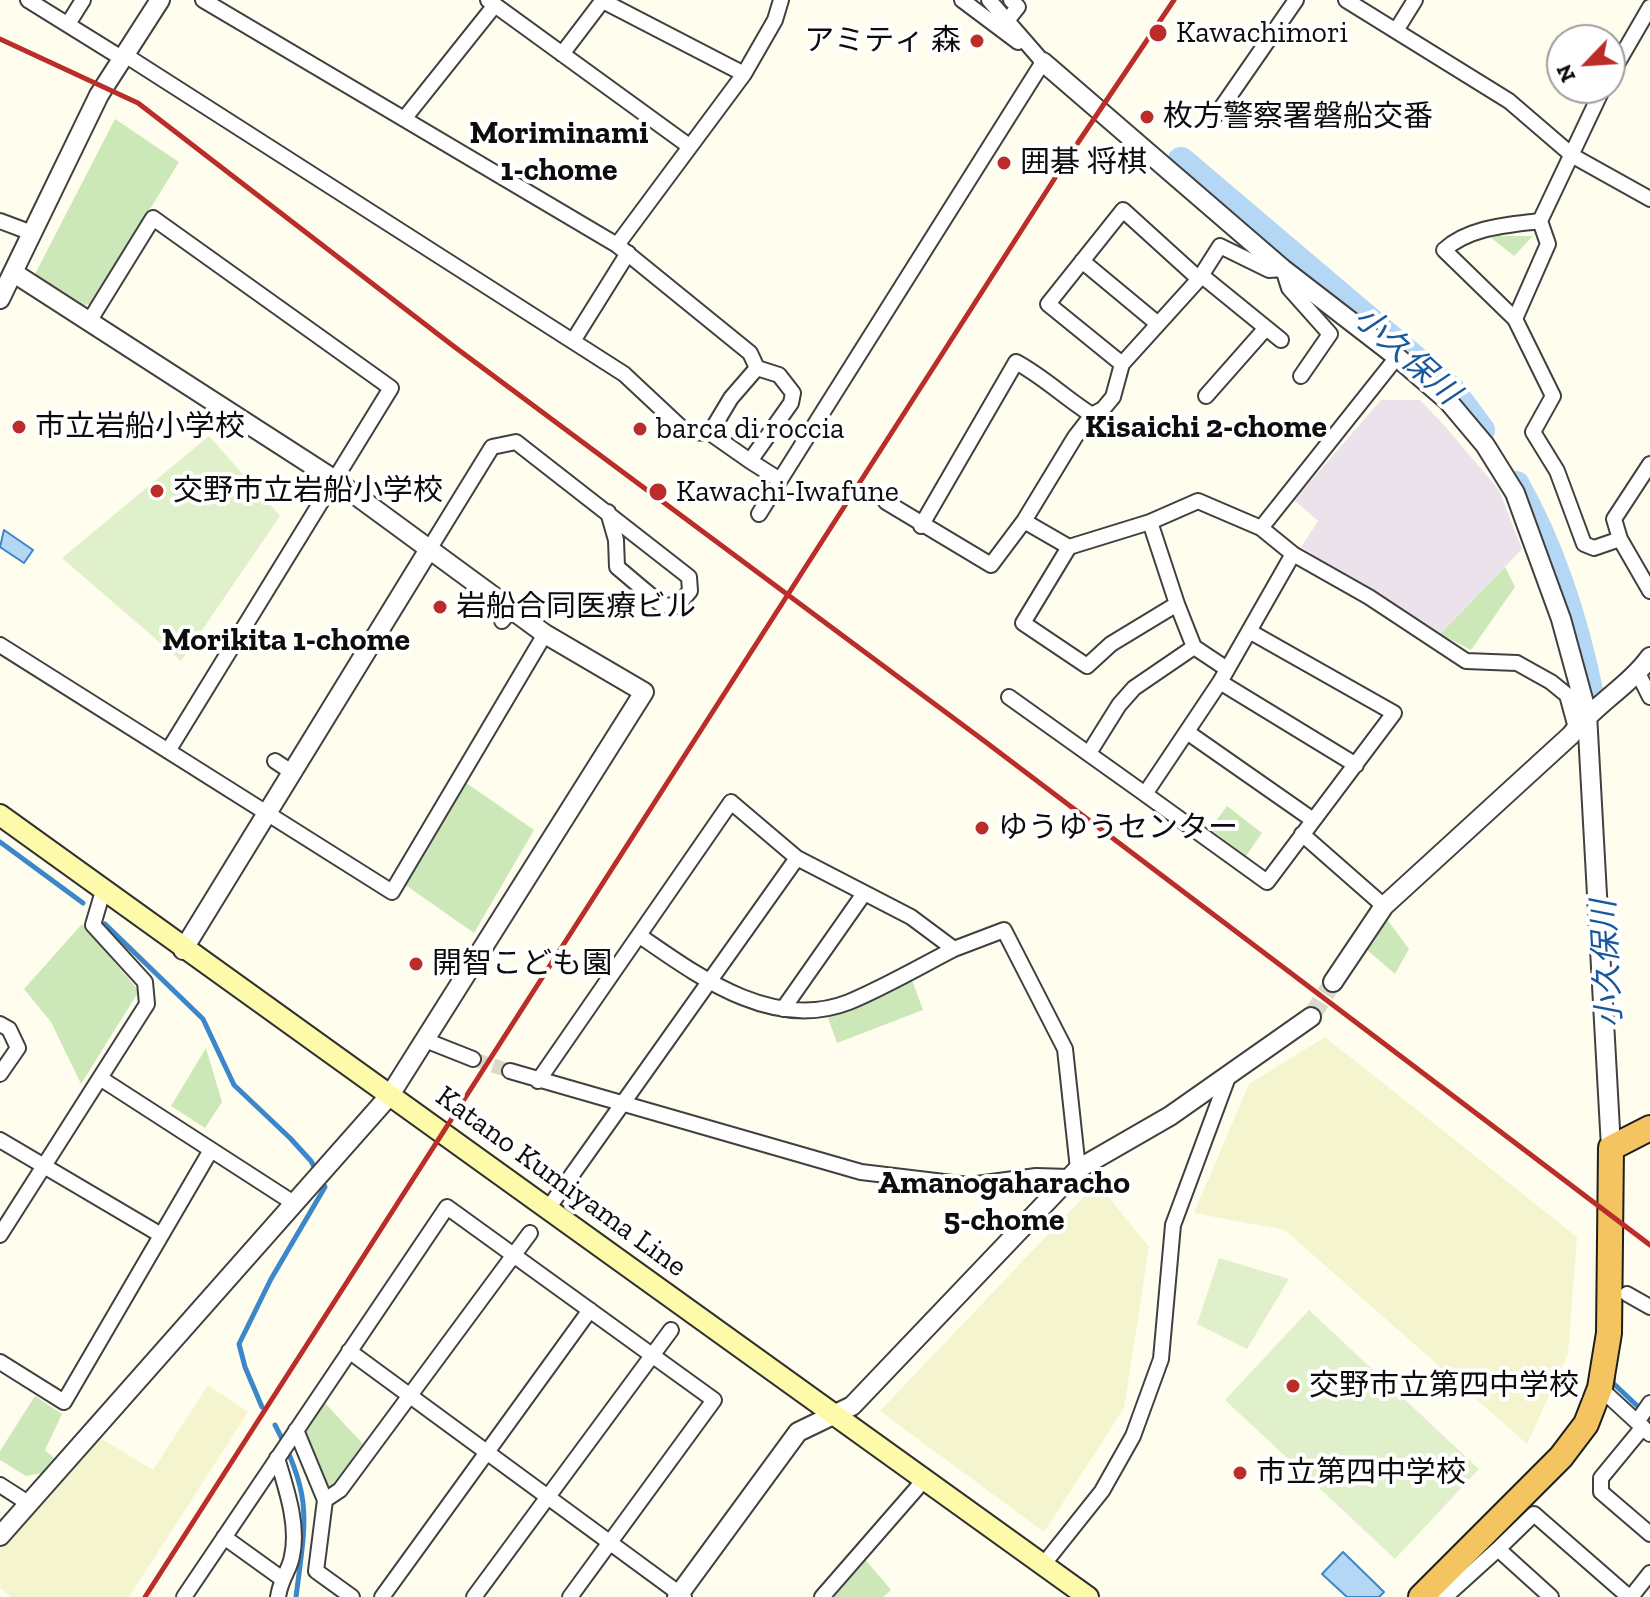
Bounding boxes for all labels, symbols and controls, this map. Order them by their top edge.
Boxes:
place label: Kawachimori [1176,15,1348,51]
marker: Kawachimori [1147,22,1169,44]
place label: アミティ 森 [804,23,961,59]
north arrow [1546,24,1626,104]
marker: アミティ 森 [968,32,986,50]
text: N [1550,60,1581,87]
place label: 枚方警察署磐船交番 [1163,99,1433,135]
marker: 枚方警察署磐船交番 [1138,108,1156,126]
district label: Moriminami 1-chome [470,115,648,190]
place label: 囲碁 将棋 [1020,145,1147,181]
marker: 囲碁 将棋 [995,154,1013,172]
water label: 小久保川 [1346,299,1466,413]
place label: 市立岩船小学校 [35,409,245,445]
district label: Kisaichi 2-chome [1085,409,1327,447]
place label: barca di roccia [656,411,845,447]
marker: 市立岩船小学校 [10,418,28,436]
marker: barca di roccia [631,420,649,438]
place label: 交野市立岩船小学校 [173,473,443,509]
place label: Kawachi-Iwafune [676,474,899,510]
marker: Kawachi-Iwafune [647,481,669,503]
marker: 交野市立岩船小学校 [148,482,166,500]
place label: 岩船合同医療ビル [456,589,696,625]
marker: 岩船合同医療ビル [431,598,449,616]
district label: Morikita 1-chome [162,622,410,660]
place label: ゆうゆうセンター [998,810,1238,846]
marker: ゆうゆうセンター [973,819,991,837]
water label: 小久保川 [1585,899,1631,1029]
place label: 開智こども園 [432,946,612,982]
marker: 開智こども園 [407,955,425,973]
street label: Katano Kumiyama Line [428,1079,694,1285]
district label: Amanogaharacho 5-chome [878,1165,1130,1240]
place label: 交野市立第四中学校 [1309,1368,1579,1404]
marker: 交野市立第四中学校 [1284,1377,1302,1395]
place label: 市立第四中学校 [1256,1455,1466,1491]
marker: 市立第四中学校 [1231,1464,1249,1482]

